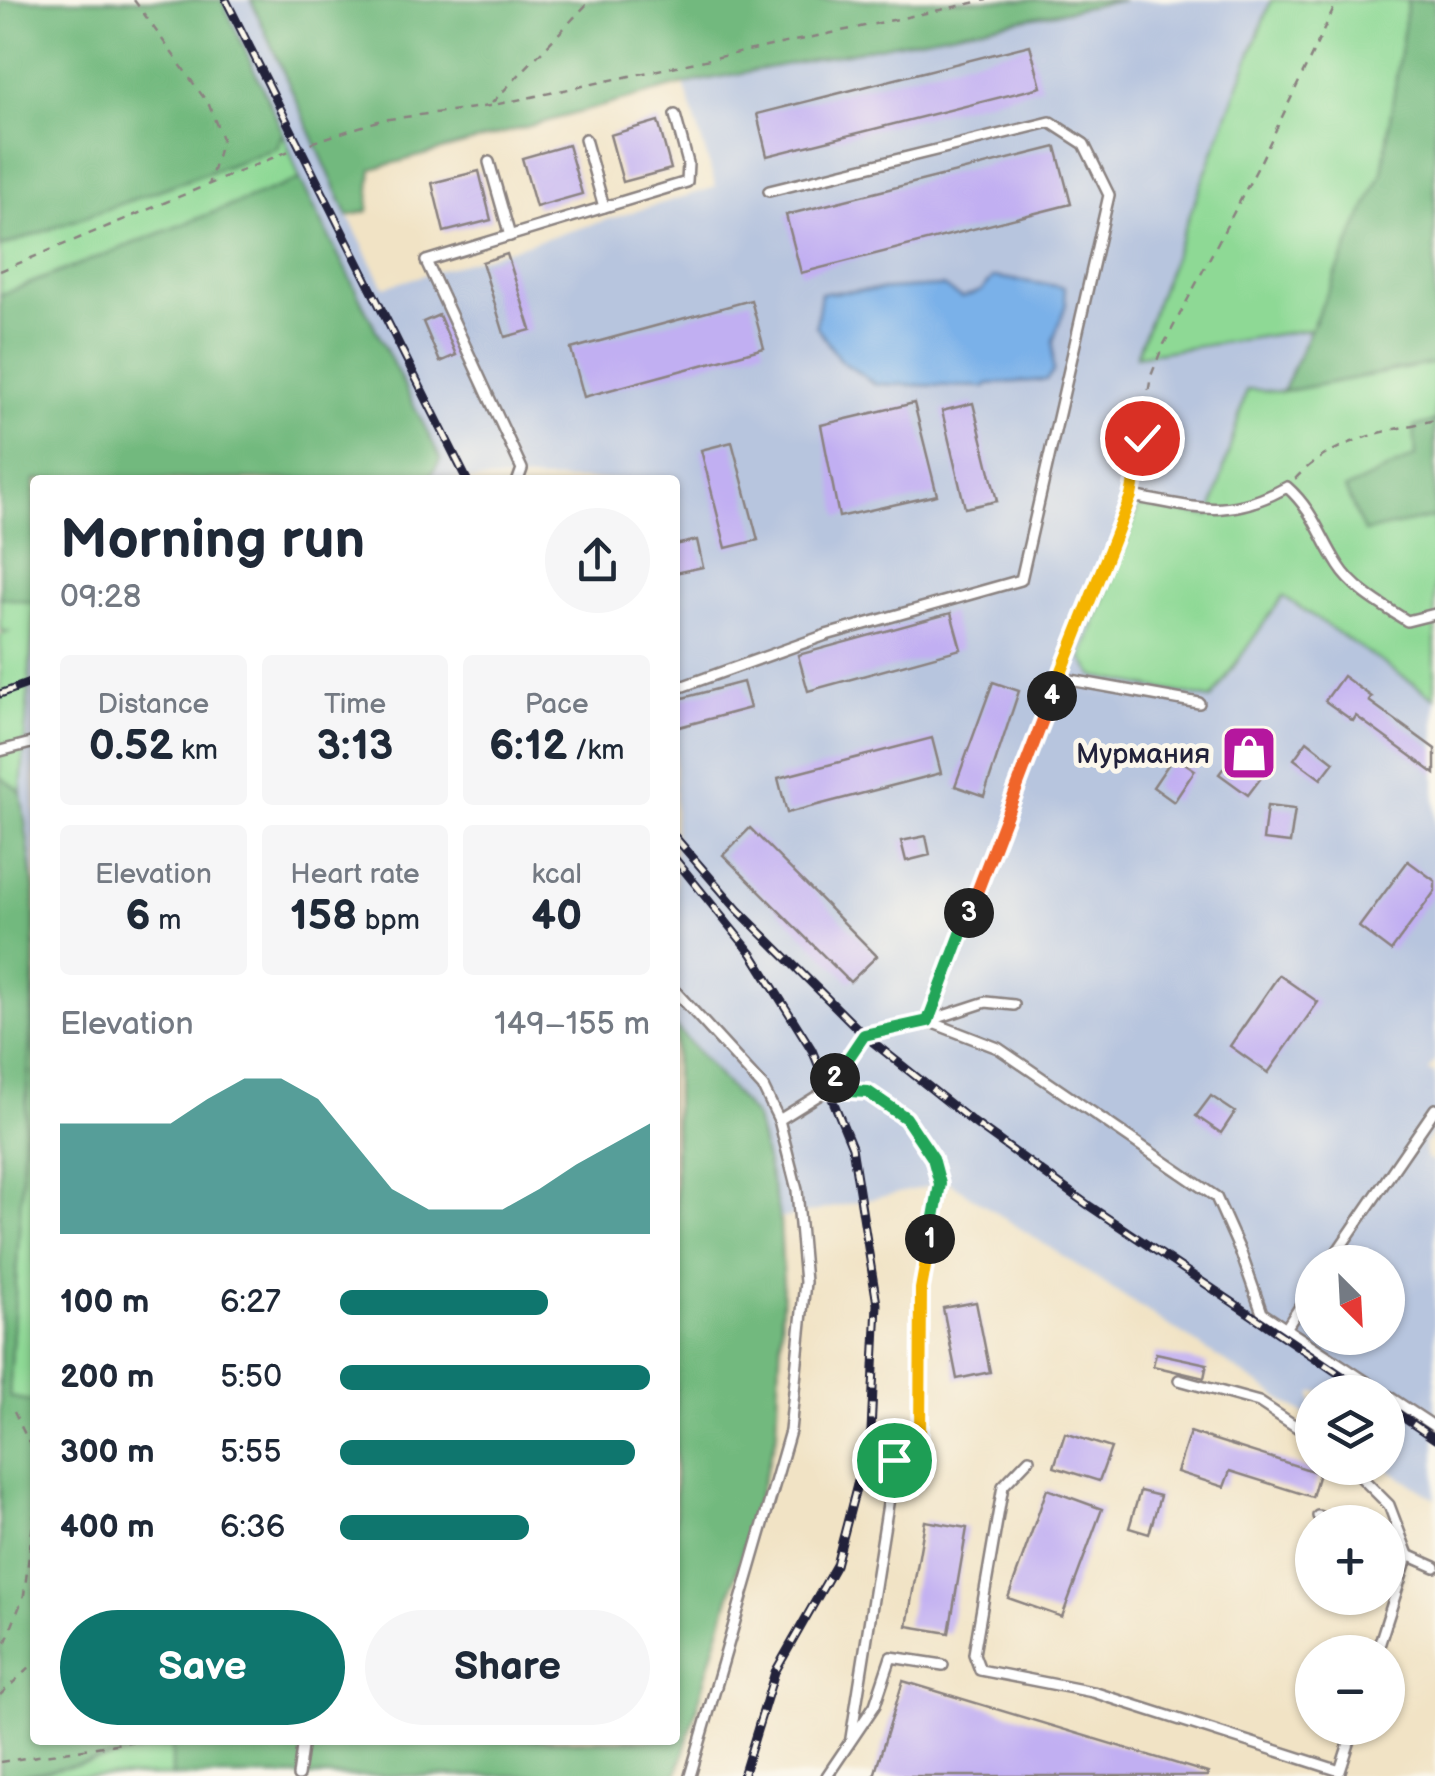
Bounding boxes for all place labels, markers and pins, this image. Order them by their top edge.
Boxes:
pin [1100,396,1185,481]
pin: 4 [1027,671,1077,721]
shop icon: Мурмания [1219,723,1279,783]
place label: Мурмания [1076,738,1210,771]
pin: 3 [944,888,994,938]
pin: 2 [810,1053,860,1103]
pin: 1 [905,1214,955,1264]
pin [852,1418,937,1503]

